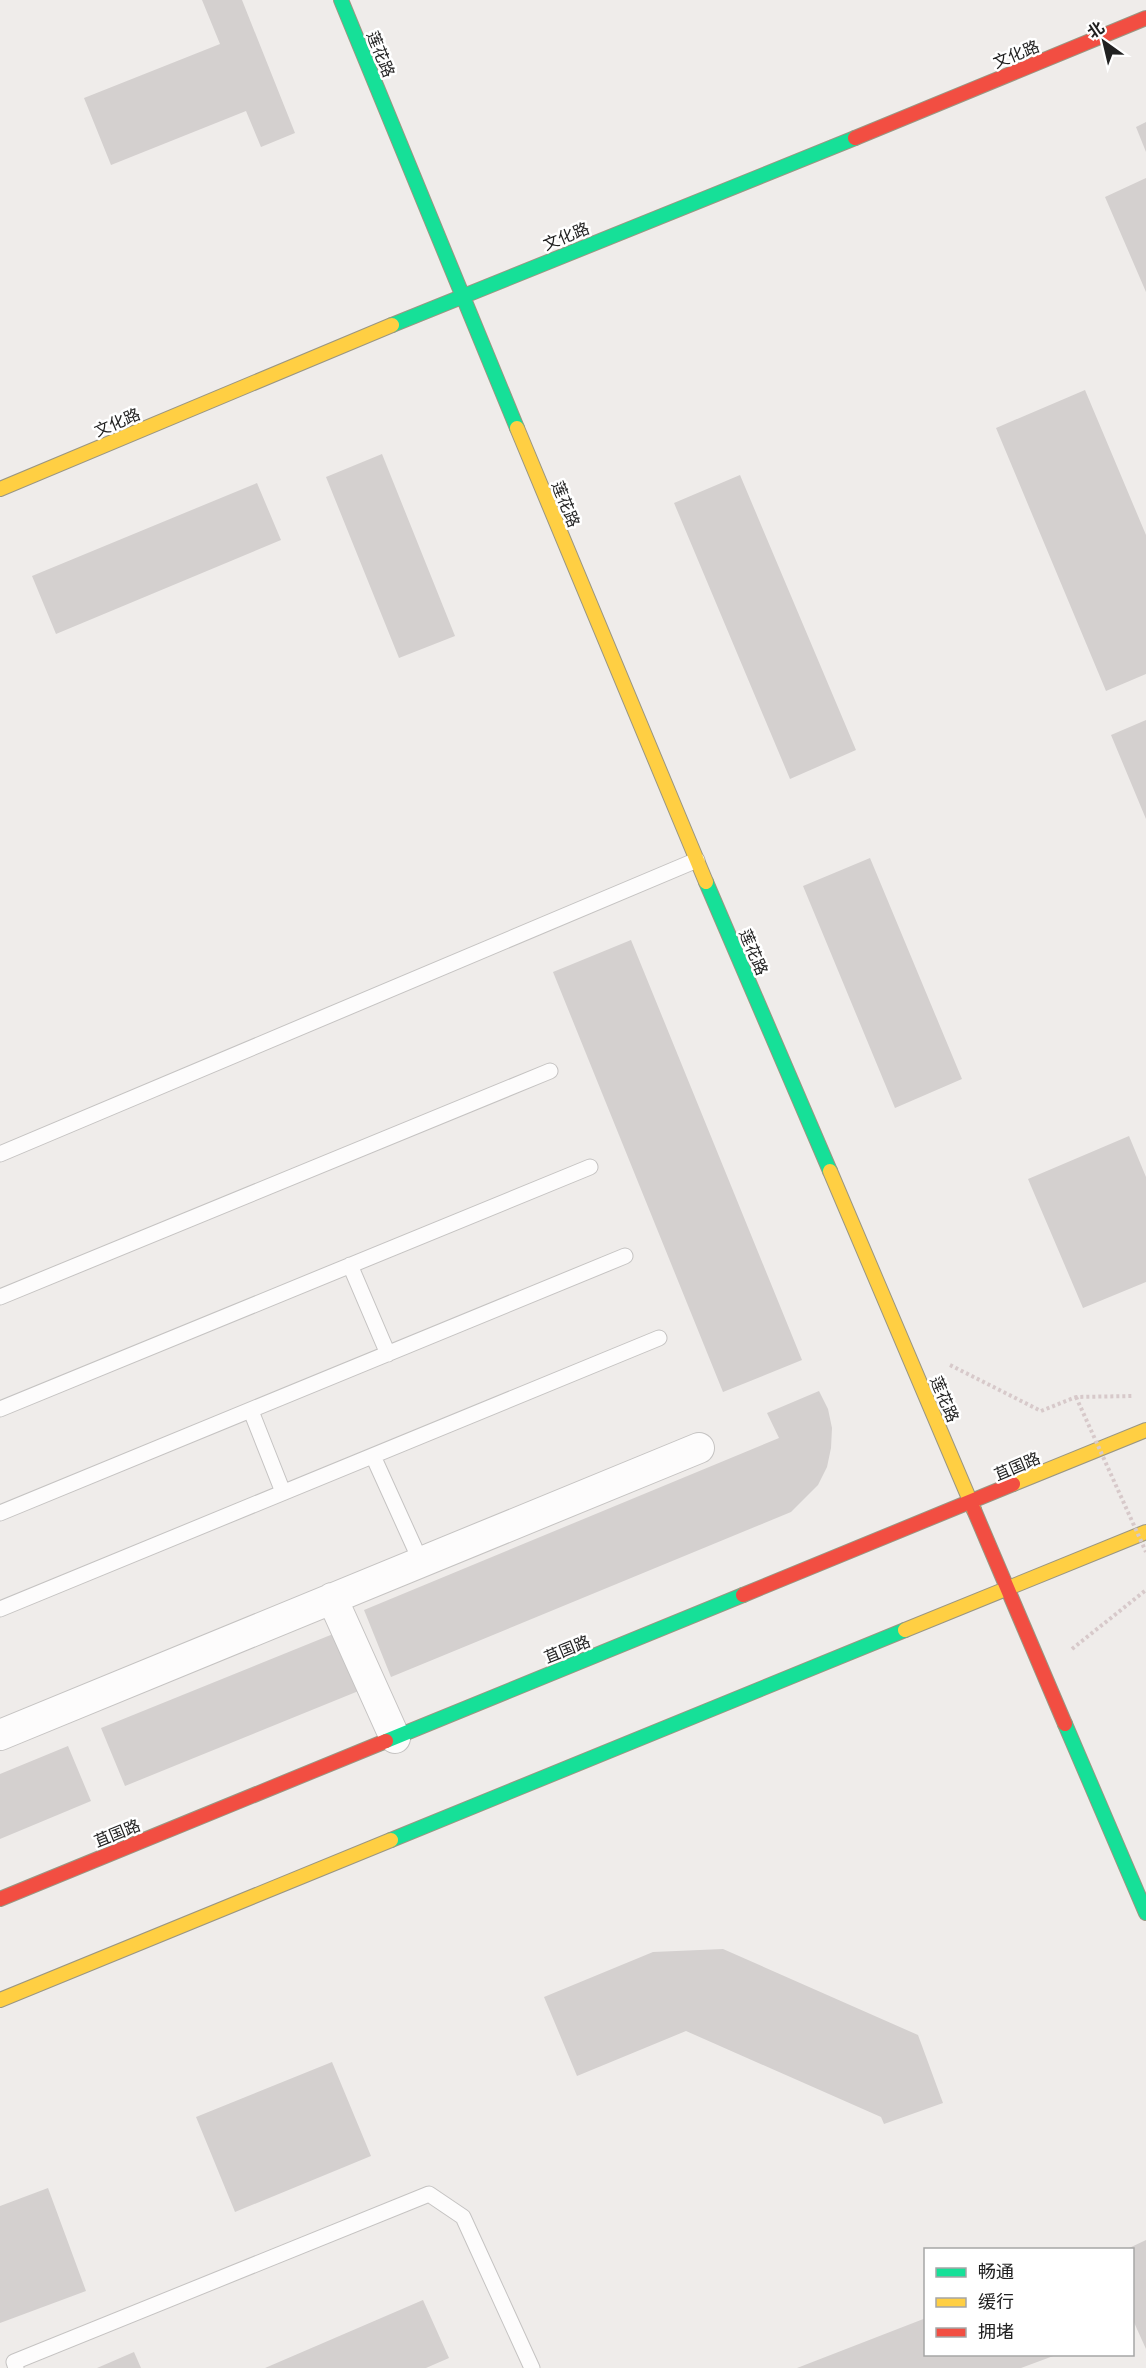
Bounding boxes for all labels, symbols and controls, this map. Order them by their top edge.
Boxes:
north arrow [1074,12,1134,72]
text: 北 [1083,16,1108,43]
street label: 莲花路 [362,28,400,80]
street label: 文化路 [990,35,1042,73]
street label: 文化路 [540,217,592,255]
street label: 文化路 [91,402,143,442]
street label: 莲花路 [547,478,585,530]
street label: 莲花路 [734,926,774,978]
street label: 莲花路 [925,1373,965,1425]
street label: 苴国路 [991,1446,1043,1486]
street label: 苴国路 [541,1630,593,1668]
street label: 苴国路 [91,1814,143,1852]
legend [924,2248,1134,2356]
text: 畅通 [978,2259,1014,2284]
text: 缓行 [978,2289,1014,2314]
text: 拥堵 [978,2319,1014,2344]

